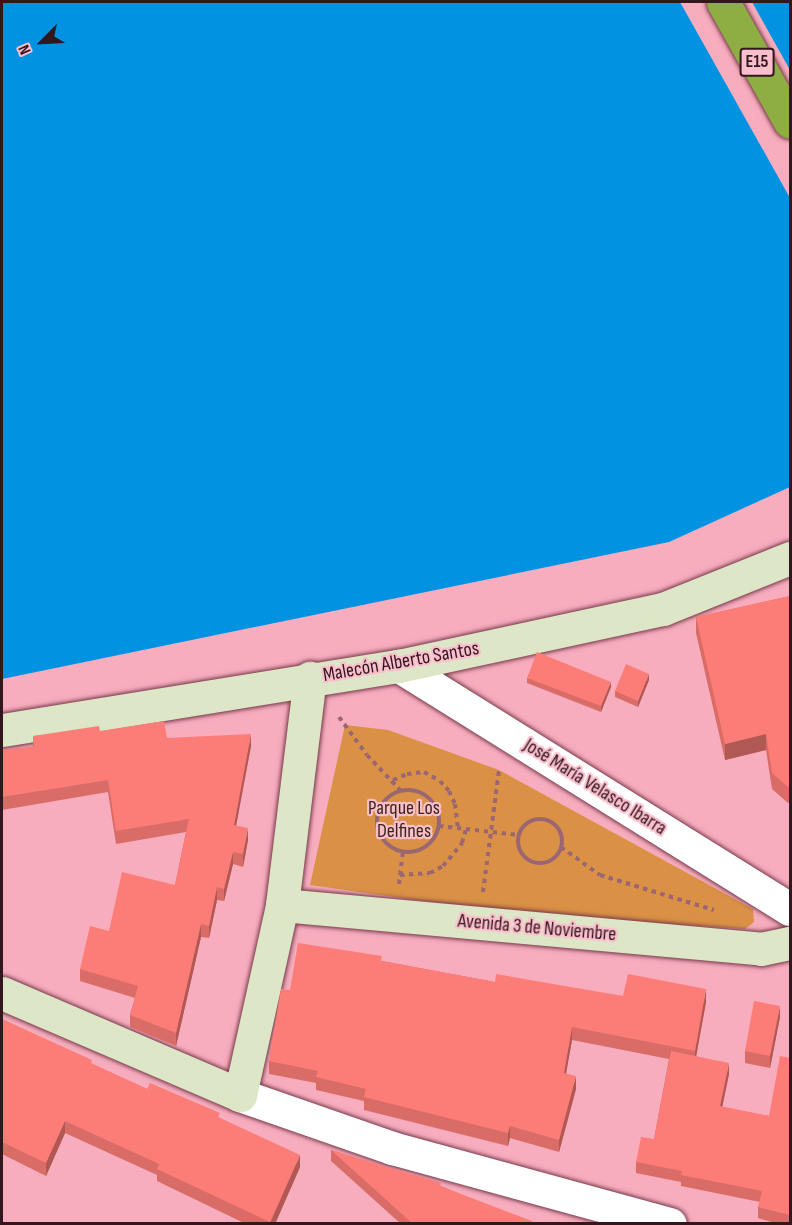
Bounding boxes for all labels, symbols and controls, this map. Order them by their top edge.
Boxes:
north arrow [12,12,72,72]
text: N [15,42,36,57]
road number: E15 [739,47,775,77]
street label: Malecón Alberto Santos [321,636,481,688]
street label: José María Velasco Ibarra [519,733,671,841]
park label: Parque Los Delfines [368,796,440,843]
street label: Avenida 3 de Noviembre [457,909,617,947]

